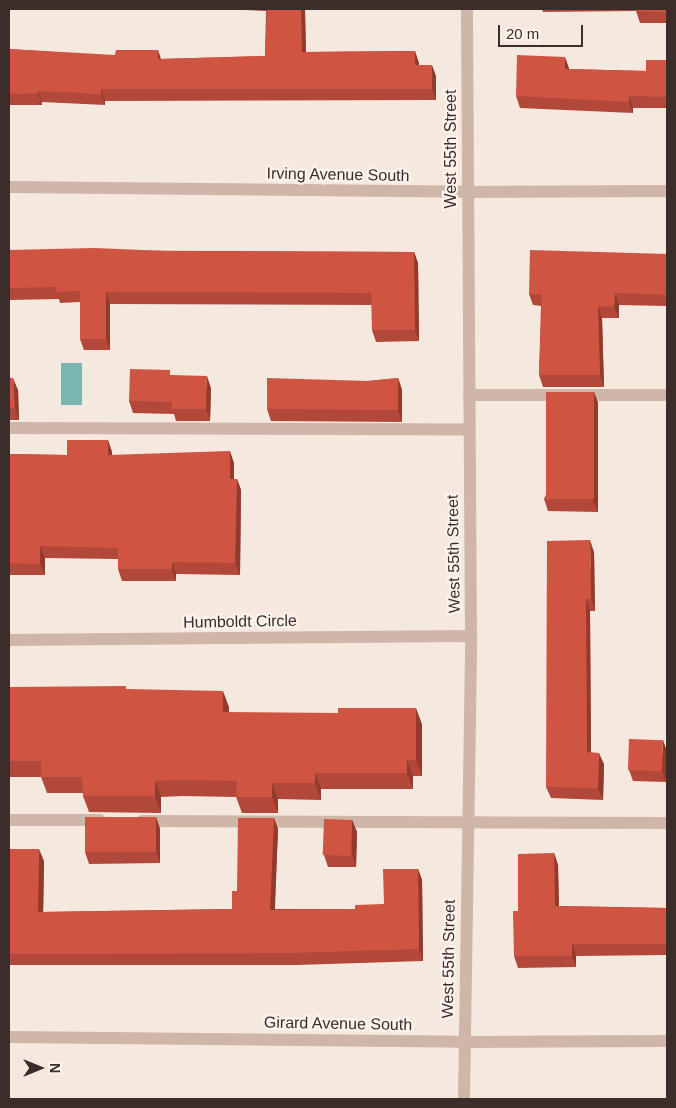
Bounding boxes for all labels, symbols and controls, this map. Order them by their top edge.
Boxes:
scale bar [501,15,586,47]
text: 20 m [506,25,539,42]
street label: West 55th Street [441,90,461,208]
street label: Irving Avenue South [266,164,410,186]
street label: West 55th Street [443,494,465,614]
street label: Humboldt Circle [183,611,297,633]
street label: West 55th Street [438,899,460,1019]
street label: Girard Avenue South [263,1013,413,1035]
north arrow [15,1043,65,1093]
text: N [47,1063,63,1073]

